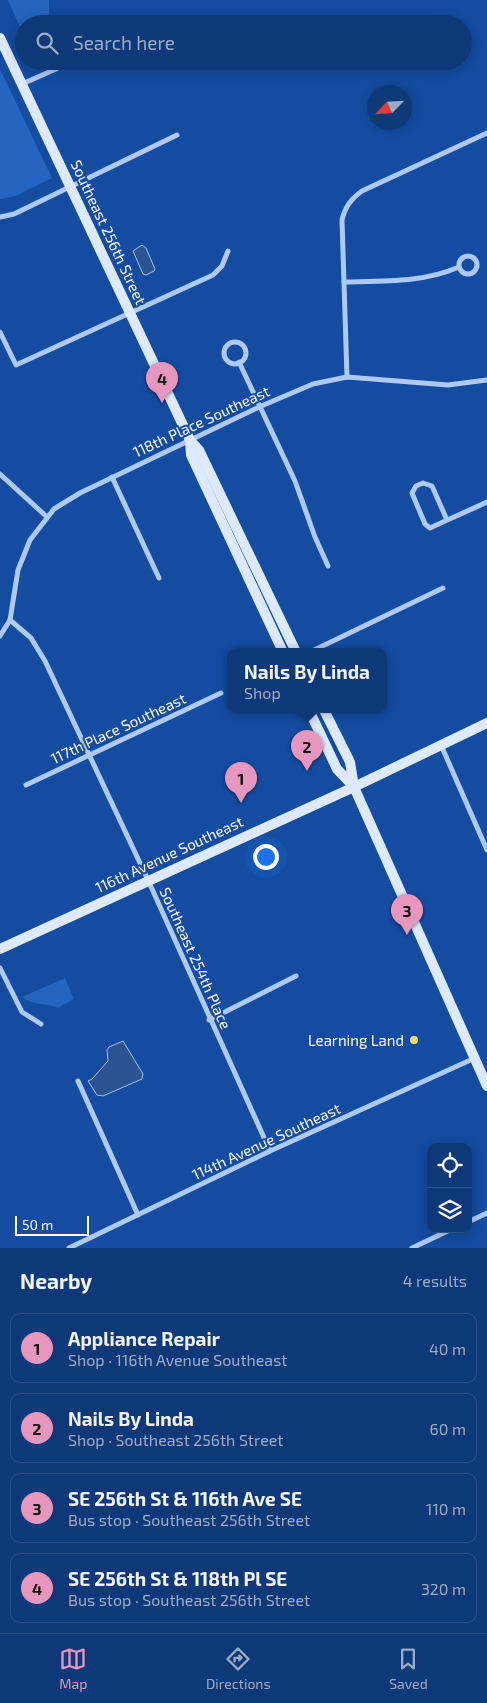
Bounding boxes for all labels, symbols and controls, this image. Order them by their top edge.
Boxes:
search box [15,15,472,70]
icon: search [33,29,61,57]
text: Search here [73,31,175,54]
north arrow [367,85,412,130]
street label: Southeast 256th Street [68,157,151,307]
pin: 4 [146,362,178,403]
street label: 118th Place Southeast [130,381,272,461]
popup [227,648,387,713]
text: Nails By Linda [244,660,370,683]
text: Shop [244,683,281,702]
street label: 117th Place Southeast [48,689,189,767]
pin: 2 [291,730,323,771]
pin: 1 [225,762,257,803]
street label: 116th Avenue Southeast [92,812,246,896]
your location [253,844,279,870]
street label: Southeast 254th Place [157,884,235,1032]
pin: 3 [391,894,423,935]
place label: Learning Land [308,1031,404,1049]
marker: Learning Land [408,1034,420,1046]
street label: 114th Avenue Southeast [189,1099,343,1183]
map controls [427,1143,472,1233]
button: locate [427,1143,472,1188]
button: layers [427,1188,472,1233]
scale bar [15,1213,89,1236]
text: 50 m [22,1216,53,1233]
text: Nearby [20,1268,92,1293]
text: 4 results [403,1271,467,1290]
text: Appliance Repair [68,1327,220,1350]
text: 1 [34,1339,40,1358]
text: 40 m [429,1339,466,1358]
text: Shop · 116th Avenue Southeast [68,1350,287,1369]
text: Nails By Linda [68,1407,194,1430]
text: 2 [32,1419,42,1438]
text: 60 m [430,1419,466,1438]
text: Shop · Southeast 256th Street [68,1430,283,1449]
text: SE 256th St & 116th Ave SE [68,1487,302,1510]
text: 3 [32,1499,42,1518]
text: 110 m [426,1499,466,1518]
text: Bus stop · Southeast 256th Street [68,1510,310,1529]
text: SE 256th St & 118th Pl SE [68,1567,287,1590]
text: 4 [32,1579,42,1598]
text: 320 m [421,1579,466,1598]
text: Bus stop · Southeast 256th Street [68,1590,310,1609]
tab: Map [59,1645,87,1692]
tab: Directions [206,1645,271,1692]
tab: Saved [389,1645,428,1692]

